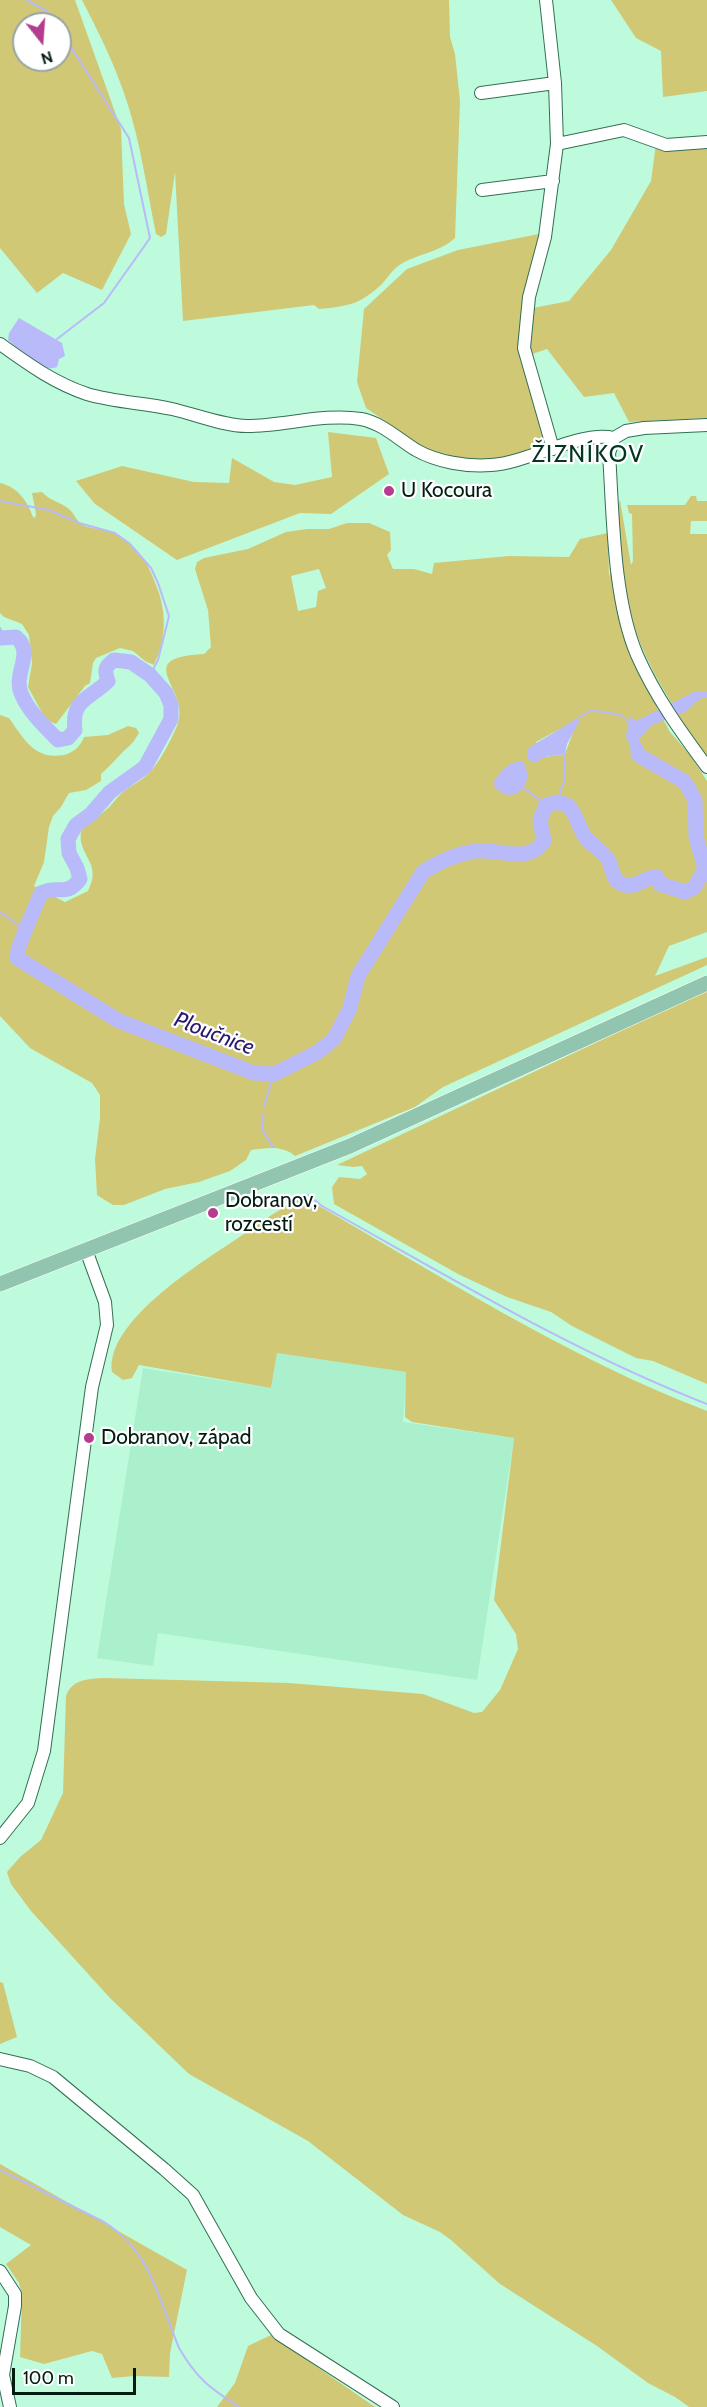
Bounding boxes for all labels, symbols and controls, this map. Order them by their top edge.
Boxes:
north arrow [12,12,72,72]
text: N [39,47,55,69]
district label: ŽIZNÍKOV [531,441,645,469]
place label: U Kocoura [401,478,492,504]
marker: U Kocoura [382,484,396,498]
water label: Ploučnice [170,1007,258,1061]
place label: Dobranov, rozcestí [225,1188,317,1238]
marker: Dobranov, rozcestí [206,1206,220,1220]
place label: Dobranov, západ [101,1425,251,1451]
marker: Dobranov, západ [82,1431,96,1445]
scale bar [15,2356,140,2394]
text: 100 m [23,2367,74,2389]

